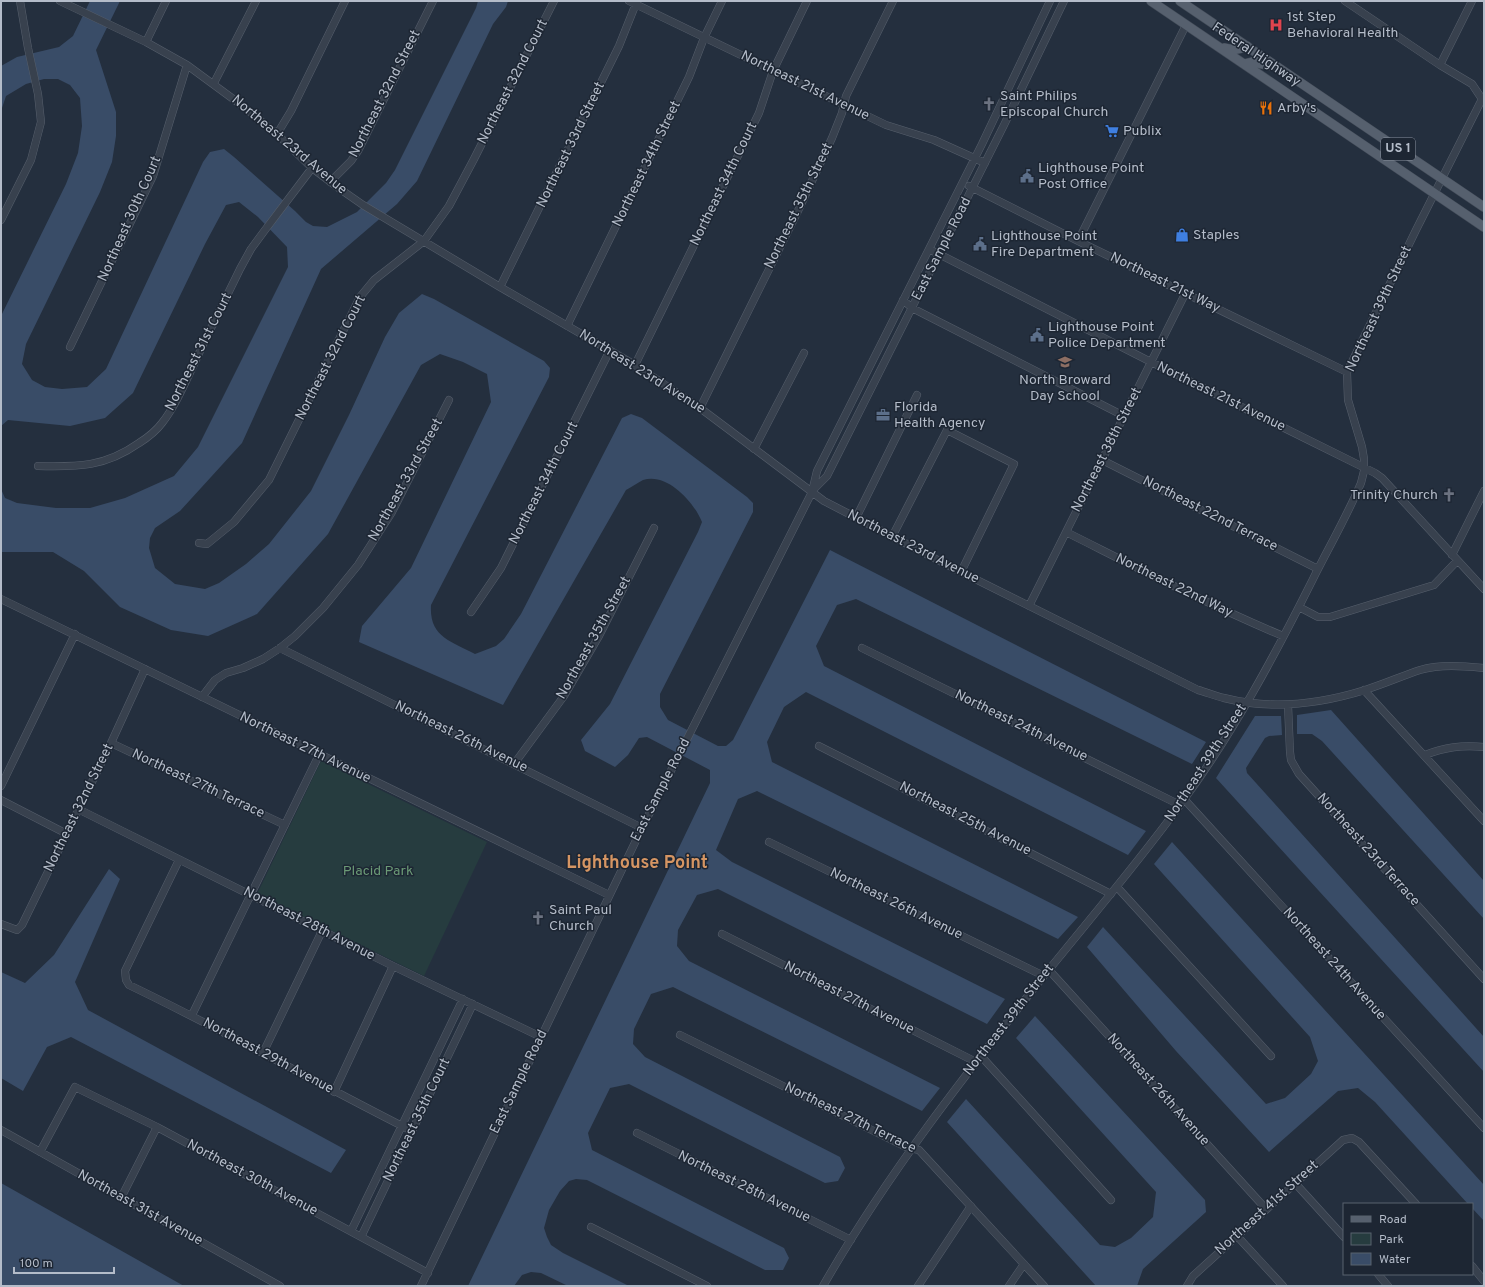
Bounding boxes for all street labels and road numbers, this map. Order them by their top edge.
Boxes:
street label: Northeast 32nd Court [474,17,552,147]
street label: Federal Highway [1208,19,1304,91]
street label: Northeast 32nd Street [345,27,425,161]
street label: Northeast 21st Avenue [738,47,872,125]
street label: Northeast 33rd Street [533,79,609,211]
street label: Northeast 23rd Avenue [228,92,350,198]
street label: Northeast 34th Street [609,98,685,230]
street label: Northeast 34th Court [687,119,761,249]
road number: US 1 [1381,138,1415,160]
street label: Northeast 35th Street [761,140,837,272]
street label: Northeast 30th Court [95,154,165,284]
street label: East Sample Road [909,195,975,303]
street label: Northeast 39th Street [1342,243,1416,375]
street label: Northeast 21st Way [1107,249,1223,317]
street label: Northeast 31st Court [162,290,236,414]
street label: Northeast 32nd Court [292,293,370,423]
street label: Northeast 23rd Avenue [576,326,708,418]
street label: Northeast 21st Avenue [1154,358,1288,436]
street label: Northeast 38th Street [1068,385,1146,515]
street label: Northeast 33rd Street [365,416,447,544]
street label: Northeast 34th Court [506,419,582,547]
street label: Northeast 22nd Terrace [1140,473,1280,555]
street label: Northeast 23rd Avenue [844,506,982,588]
street label: Northeast 22nd Way [1113,550,1235,622]
street label: Northeast 35th Street [553,573,635,703]
street label: Northeast 24th Avenue [952,686,1090,766]
street label: Northeast 26th Avenue [392,697,530,777]
street label: Northeast 39th Street [1161,701,1251,825]
street label: Northeast 27th Avenue [237,709,373,787]
street label: East Sample Road [628,736,694,844]
street label: Northeast 32nd Street [40,741,118,875]
street label: Northeast 27th Terrace [129,746,267,822]
street label: Northeast 25th Avenue [896,778,1034,860]
street label: Northeast 23rd Terrace [1313,790,1423,910]
street label: Northeast 26th Avenue [827,864,965,944]
street label: Northeast 28th Avenue [240,883,378,965]
street label: Northeast 24th Avenue [1279,904,1389,1024]
street label: Northeast 27th Avenue [781,958,917,1038]
street label: Northeast 39th Street [960,961,1058,1079]
street label: Northeast 29th Avenue [200,1014,336,1098]
street label: East Sample Road [486,1027,552,1137]
street label: Northeast 26th Avenue [1103,1030,1213,1150]
street label: Northeast 35th Court [380,1055,454,1185]
street label: Northeast 27th Terrace [781,1079,919,1157]
street label: Northeast 30th Avenue [184,1136,320,1220]
street label: Northeast 28th Avenue [675,1147,813,1227]
street label: Northeast 41st Street [1212,1157,1322,1259]
street label: Northeast 31st Avenue [74,1166,206,1250]

